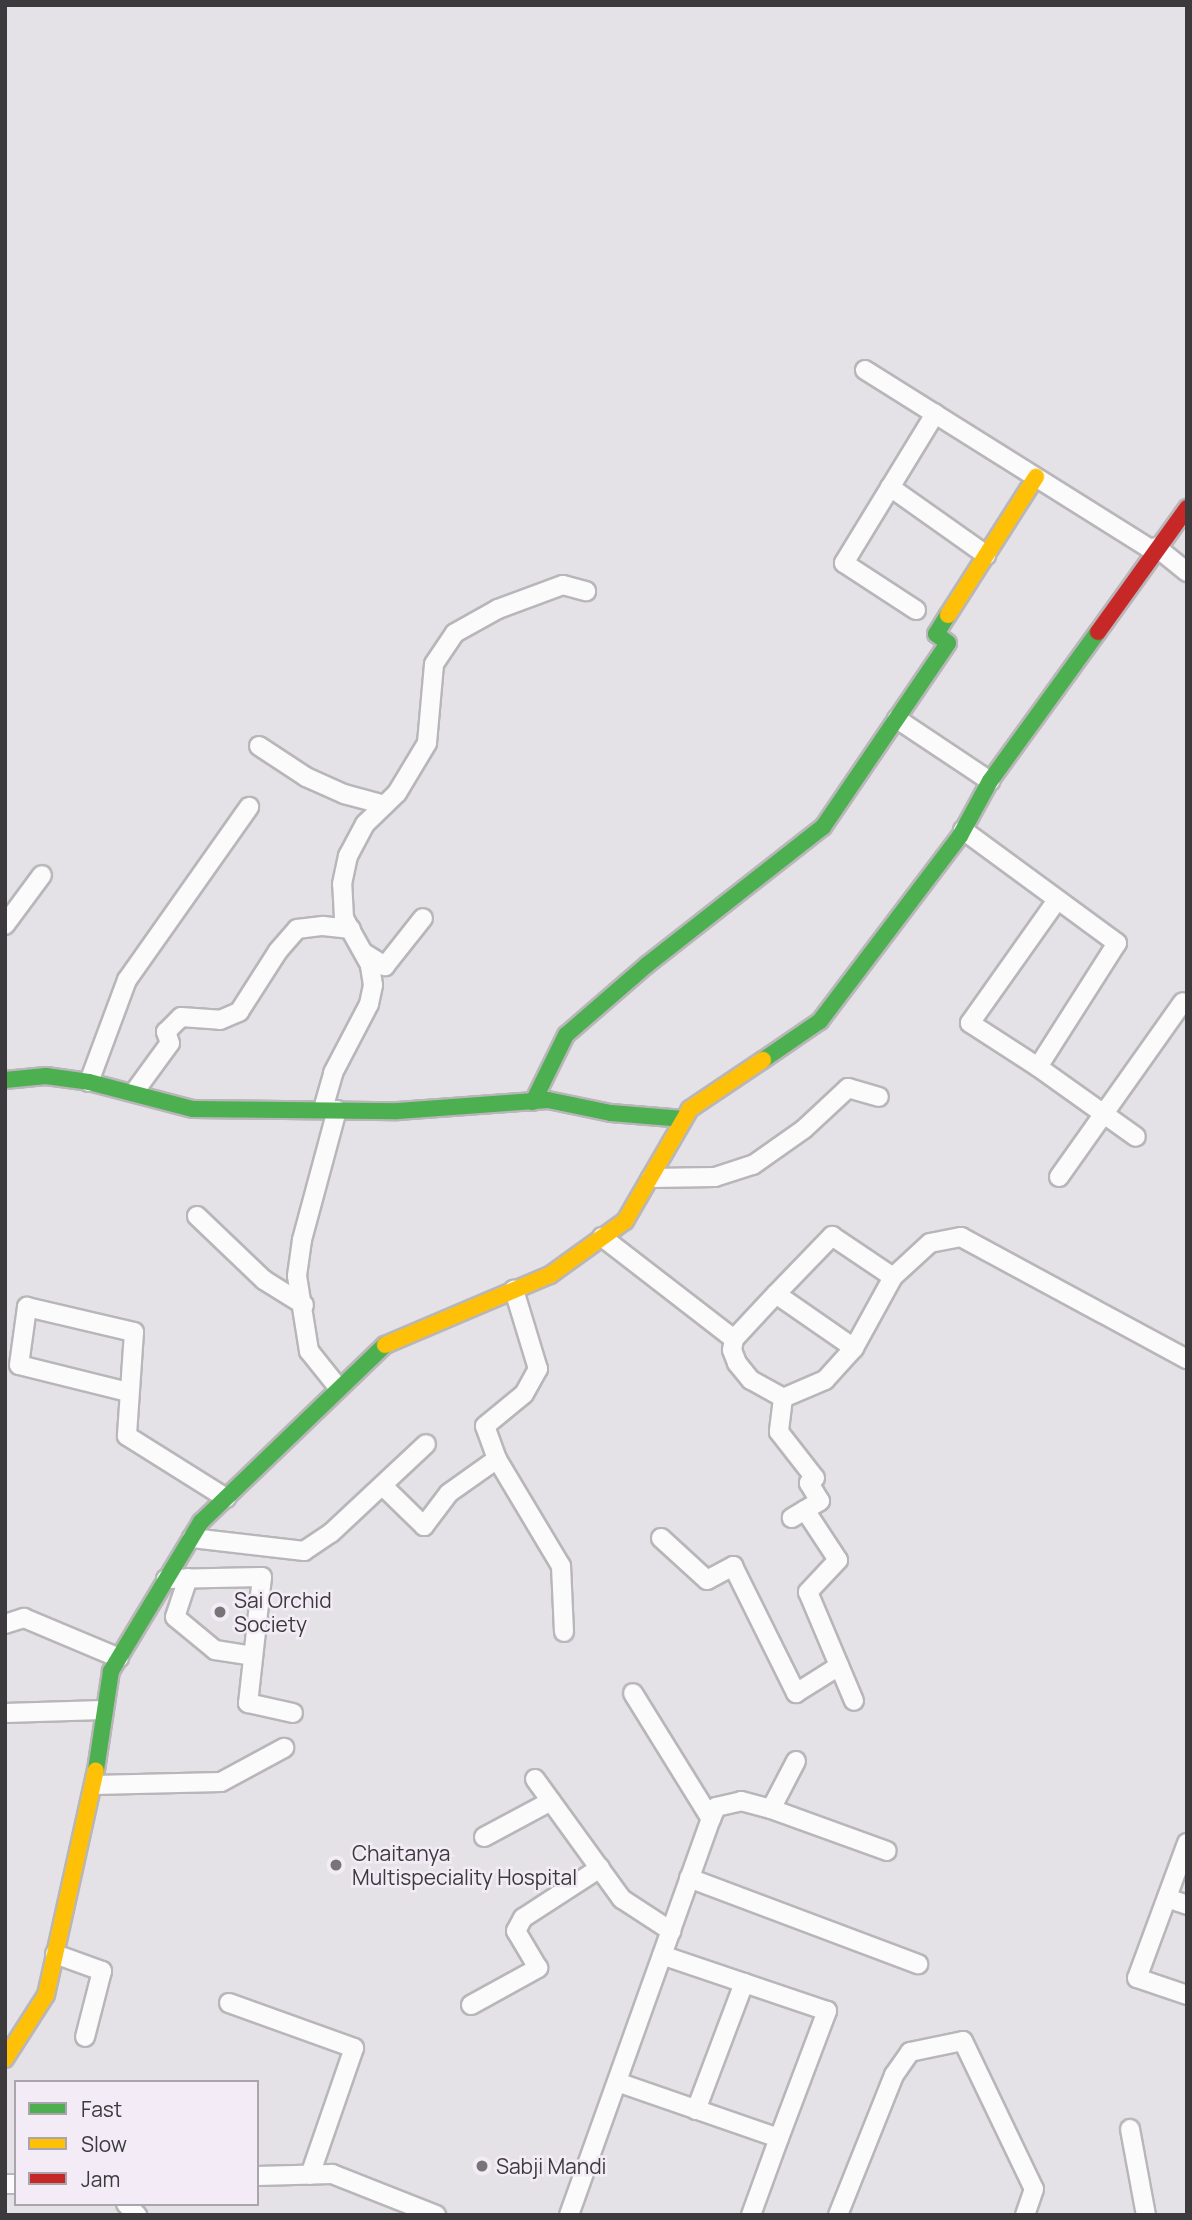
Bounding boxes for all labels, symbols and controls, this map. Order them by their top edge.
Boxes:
place label: Sai Orchid Society [234,1587,332,1637]
marker: Sai Orchid Society [212,1604,228,1620]
place label: Chaitanya Multispeciality Hospital [352,1840,577,1890]
marker: Chaitanya Multispeciality Hospital [326,1855,346,1875]
legend [14,2080,259,2206]
text: Fast [81,2095,122,2123]
text: Slow [81,2130,127,2158]
place label: Sabji Mandi [496,2153,606,2179]
marker: Sabji Mandi [474,2158,490,2174]
text: Jam [81,2165,120,2193]

